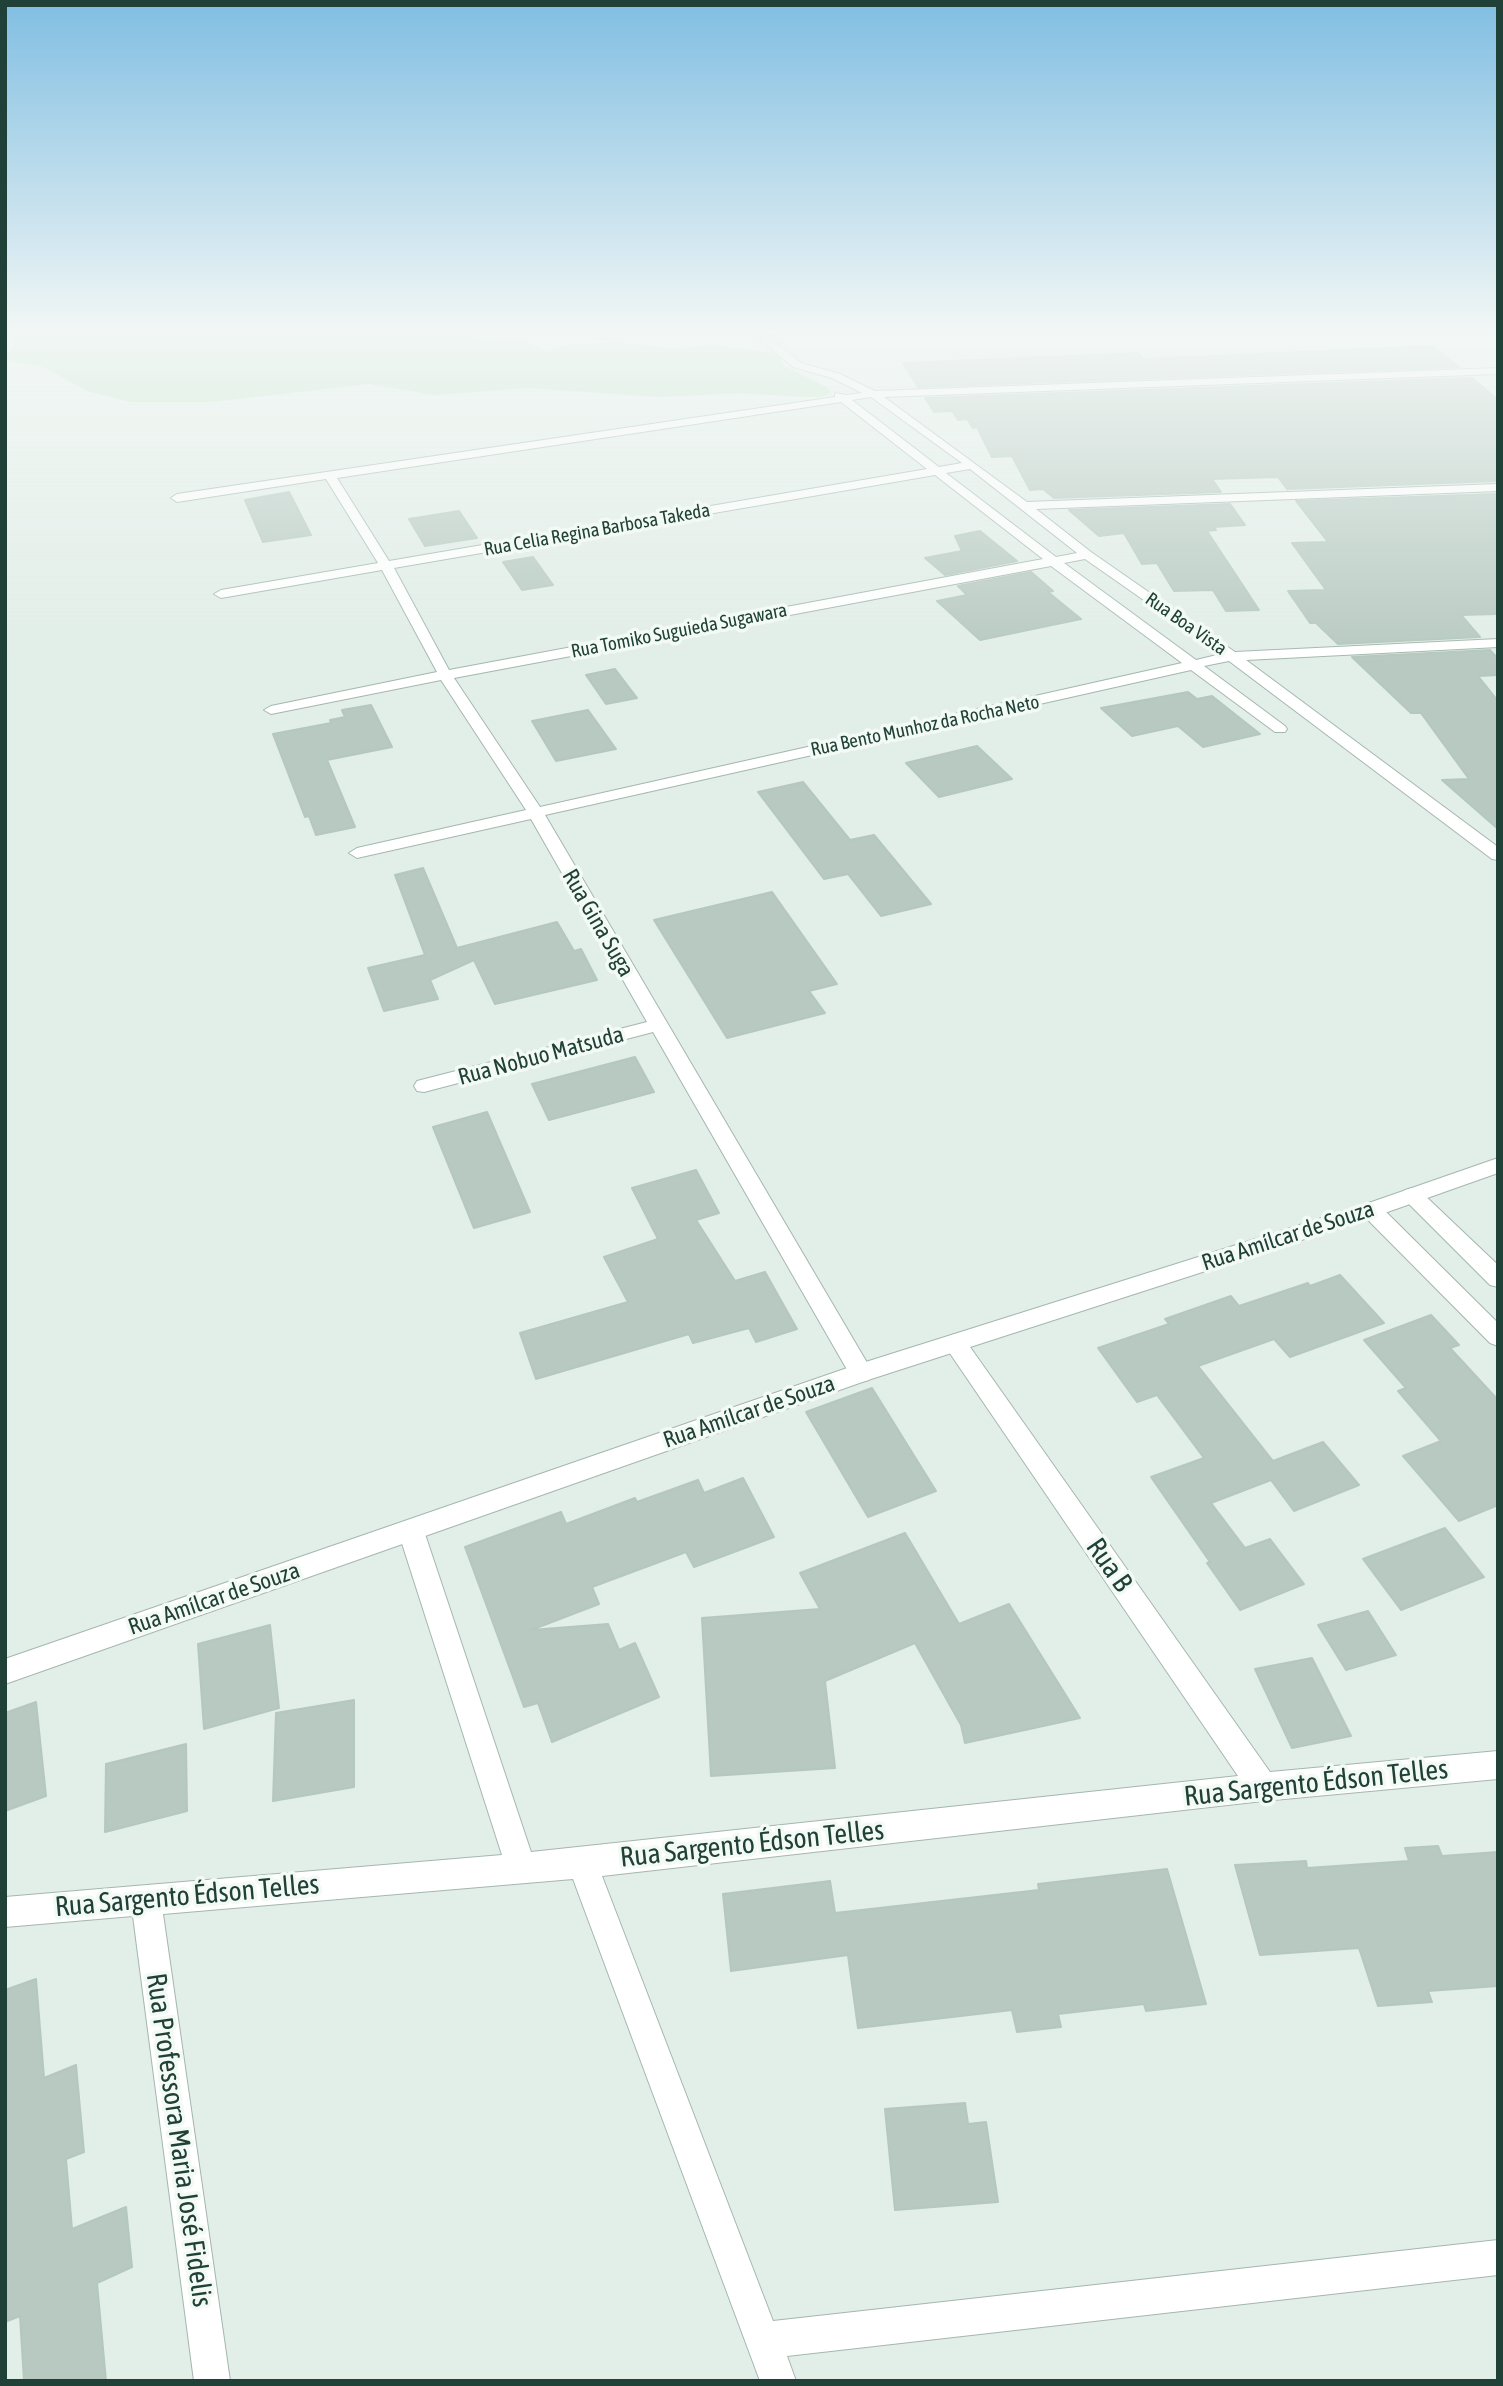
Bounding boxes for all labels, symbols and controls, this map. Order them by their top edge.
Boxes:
street label: Rua Celia Regina Barbosa Takeda [482,499,712,561]
street label: Rua Boa Vista [1141,588,1231,660]
street label: Rua Tomiko Suguieda Sugawara [569,599,789,663]
street label: Rua Bento Munhoz da Rocha Neto [809,691,1041,761]
street label: Rua Gina Suga [556,864,640,982]
street label: Rua Nobuo Matsuda [455,1021,627,1091]
street label: Rua Amílcar de Souza [1198,1195,1378,1277]
street label: Rua Amílcar de Souza [660,1370,838,1454]
street label: Rua B [1079,1532,1139,1598]
street label: Rua Amílcar de Souza [125,1557,303,1641]
street label: Rua Sargento Édson Telles [1182,1752,1450,1814]
street label: Rua Sargento Édson Telles [618,1813,886,1875]
street label: Rua Sargento Édson Telles [53,1868,321,1924]
street label: Rua Professora Maria José Fidelis [139,1971,219,2309]

